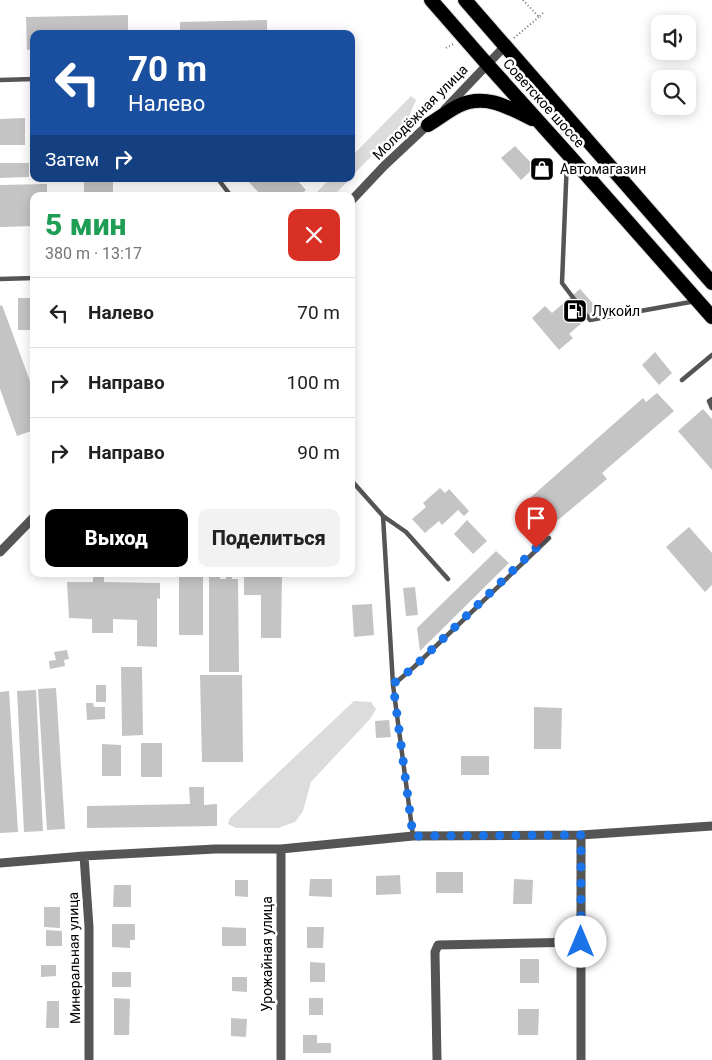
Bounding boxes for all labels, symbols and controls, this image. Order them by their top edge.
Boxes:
map controls [651,15,696,115]
button: sound [651,15,696,60]
text: 70 m [128,49,207,90]
icon: left [45,50,110,115]
street label: Советское шоссе [500,55,588,151]
street label: Молодёжная улица [369,61,471,163]
button: search [651,70,696,115]
text: Налево [128,91,205,116]
icon: right [109,145,137,173]
text: Затем [45,148,99,171]
shop icon: Автомагазин [529,156,555,182]
place label: Автомагазин [560,161,646,177]
text: 5 мин [45,207,126,242]
button: close [288,209,340,261]
text: 380 m · 13:17 [45,244,142,263]
fuel station icon: Лукойл [562,298,588,324]
icon: left [45,299,73,327]
text: Налево [88,301,154,324]
text: 70 m [297,301,340,324]
place label: Лукойл [592,303,640,319]
icon: right [45,369,73,397]
text: Направо [88,371,165,394]
text: 100 m [287,371,340,394]
icon: right [45,439,73,467]
text: Направо [88,441,165,464]
text: 90 m [297,441,340,464]
pin [515,497,557,548]
icon: arrive [522,504,550,532]
button: Выход [45,509,188,567]
button: Поделиться [198,509,340,567]
street label: Минеральная улица [65,892,83,1024]
street label: Урожайная улица [259,896,275,1012]
position arrow [554,915,606,967]

